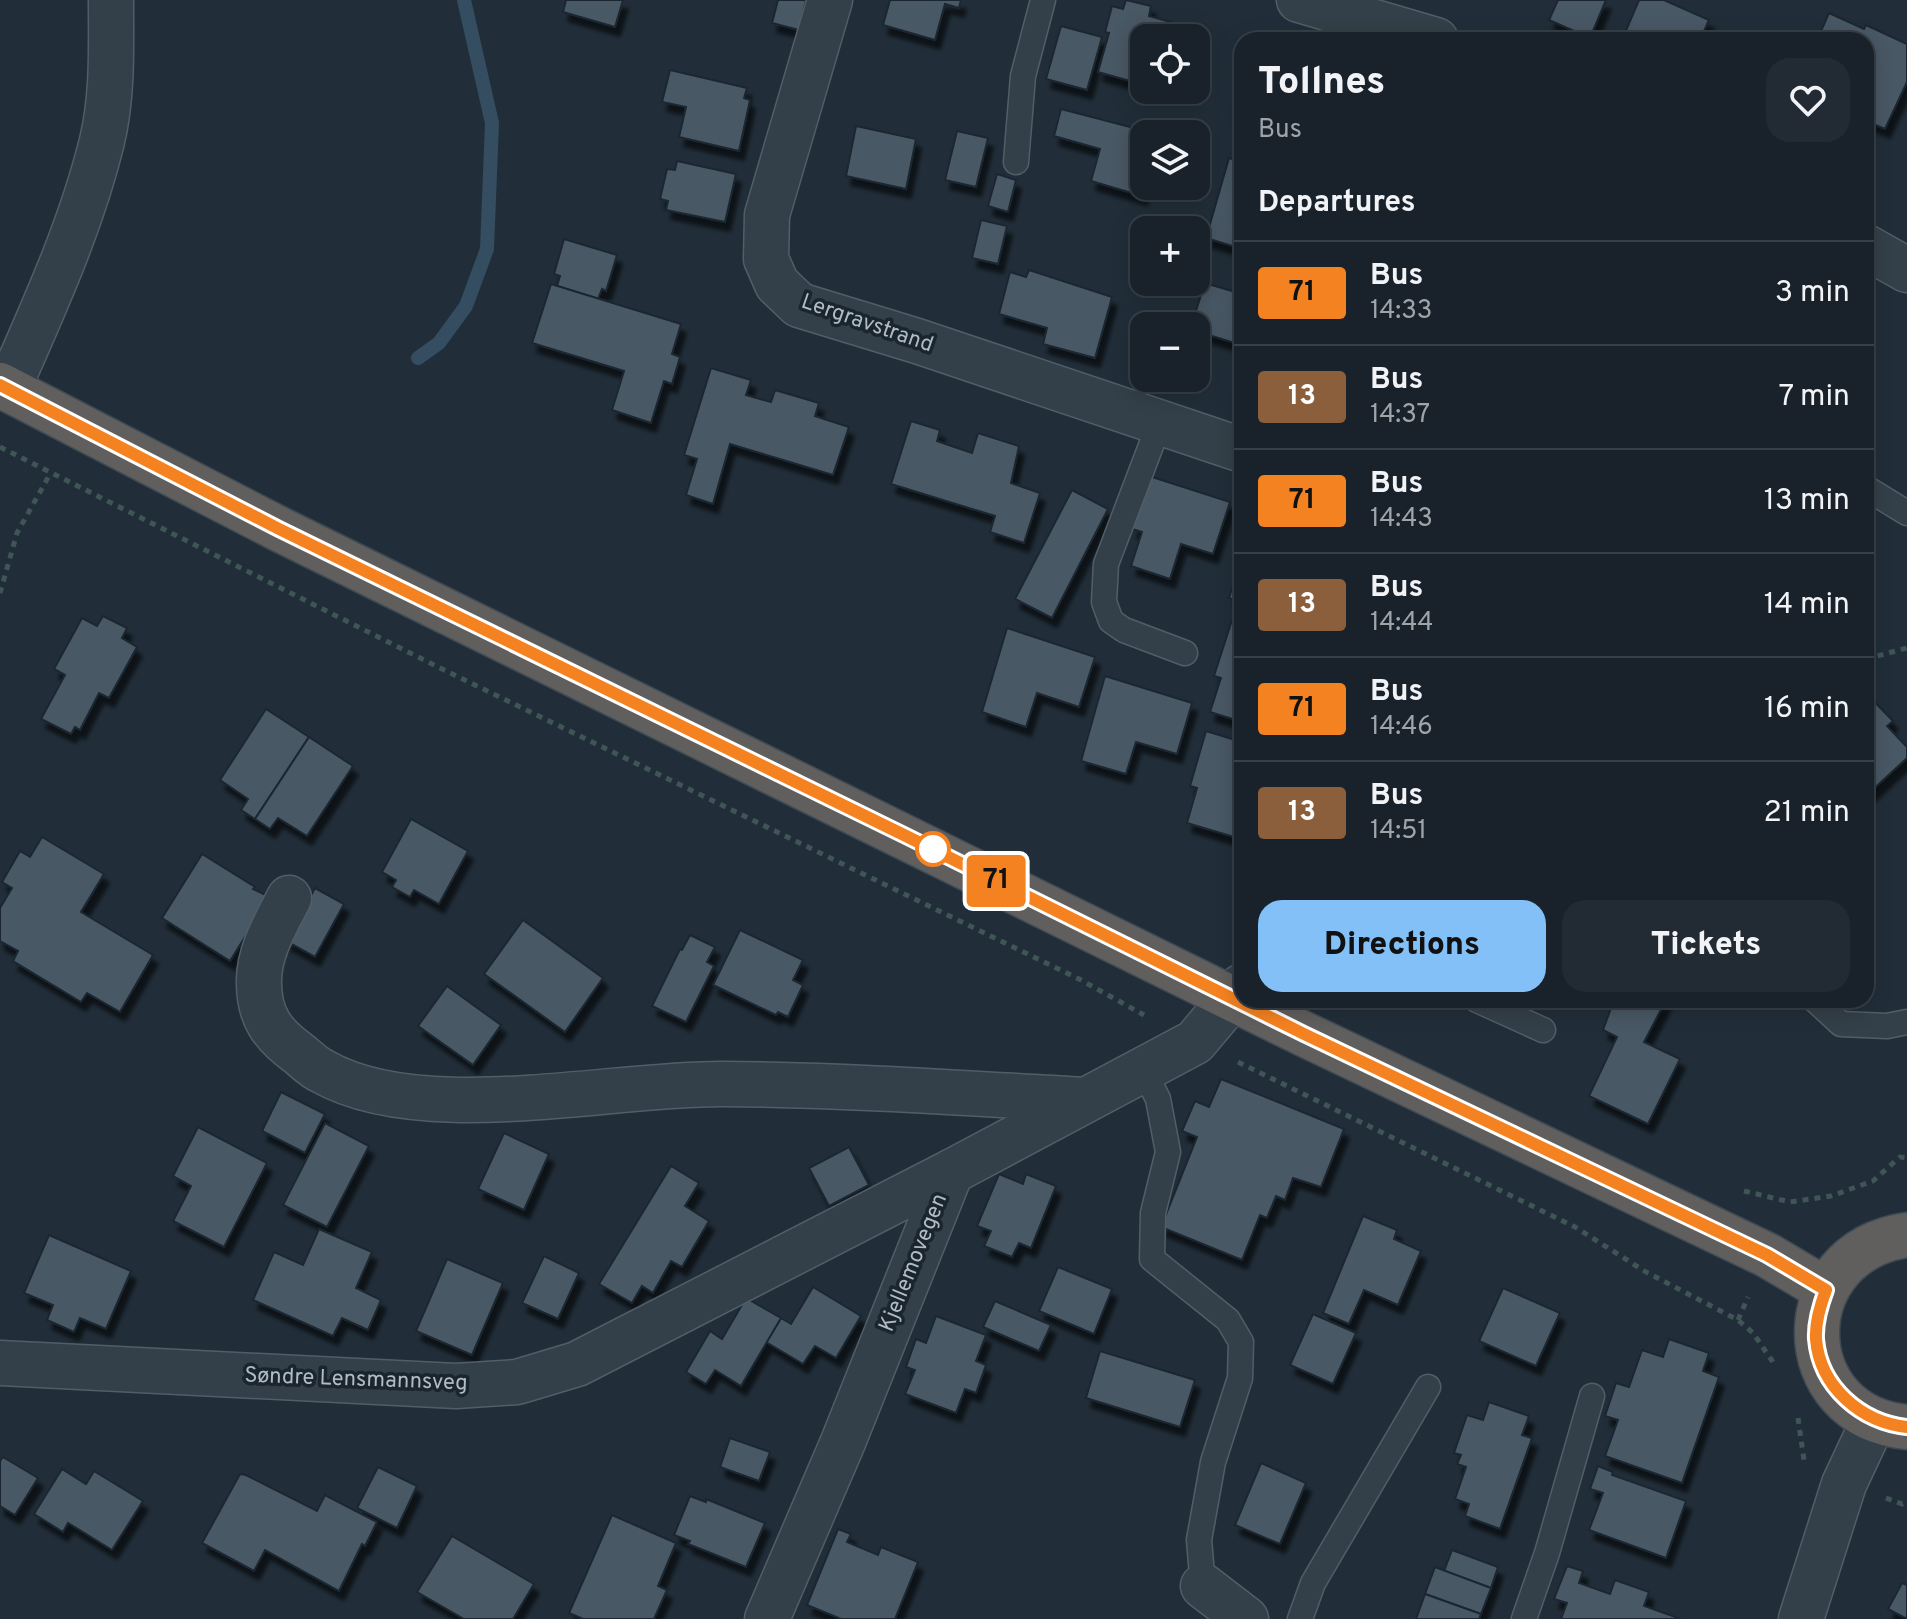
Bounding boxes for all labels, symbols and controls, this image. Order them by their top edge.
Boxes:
map controls [1130,24,1210,392]
button: locate [1130,24,1210,104]
button: heart [1766,58,1850,142]
text: Tollnes [1258,59,1385,108]
text: Bus [1258,114,1302,147]
button: layers [1130,120,1210,200]
text: Departures [1258,185,1416,222]
button: + [1130,216,1210,296]
text: Bus [1370,258,1423,295]
text: 71 [1289,275,1315,311]
text: 3 min [1775,275,1850,312]
street label: Lergravstrand [797,289,937,359]
text: 14:33 [1370,295,1432,328]
button: − [1130,312,1210,392]
text: Bus [1370,362,1423,399]
text: 13 [1288,379,1316,415]
text: 7 min [1779,379,1850,416]
text: 14:37 [1370,399,1430,432]
text: Bus [1370,466,1423,503]
text: 71 [1289,483,1315,519]
text: 13 min [1764,483,1850,520]
text: 14:43 [1370,503,1433,536]
text: Bus [1370,570,1423,607]
text: 13 [1288,587,1316,623]
text: 14 min [1764,587,1850,624]
text: 14:44 [1370,607,1433,640]
text: Bus [1370,674,1423,711]
text: 71 [1289,691,1315,727]
text: 16 min [1764,691,1850,728]
text: 14:46 [1370,711,1433,744]
text: Bus [1370,778,1423,815]
text: 13 [1288,795,1316,831]
text: 21 min [1763,795,1850,832]
text: 14:51 [1370,815,1427,848]
unlabelled marker [916,832,950,866]
line badge: 71 [960,855,1032,907]
text: 71 [983,863,1009,899]
button: Directions [1258,900,1546,992]
button: Tickets [1562,900,1850,992]
street label: Kjellemovegen [874,1190,954,1336]
street label: Søndre Lensmannsveg [244,1363,468,1397]

